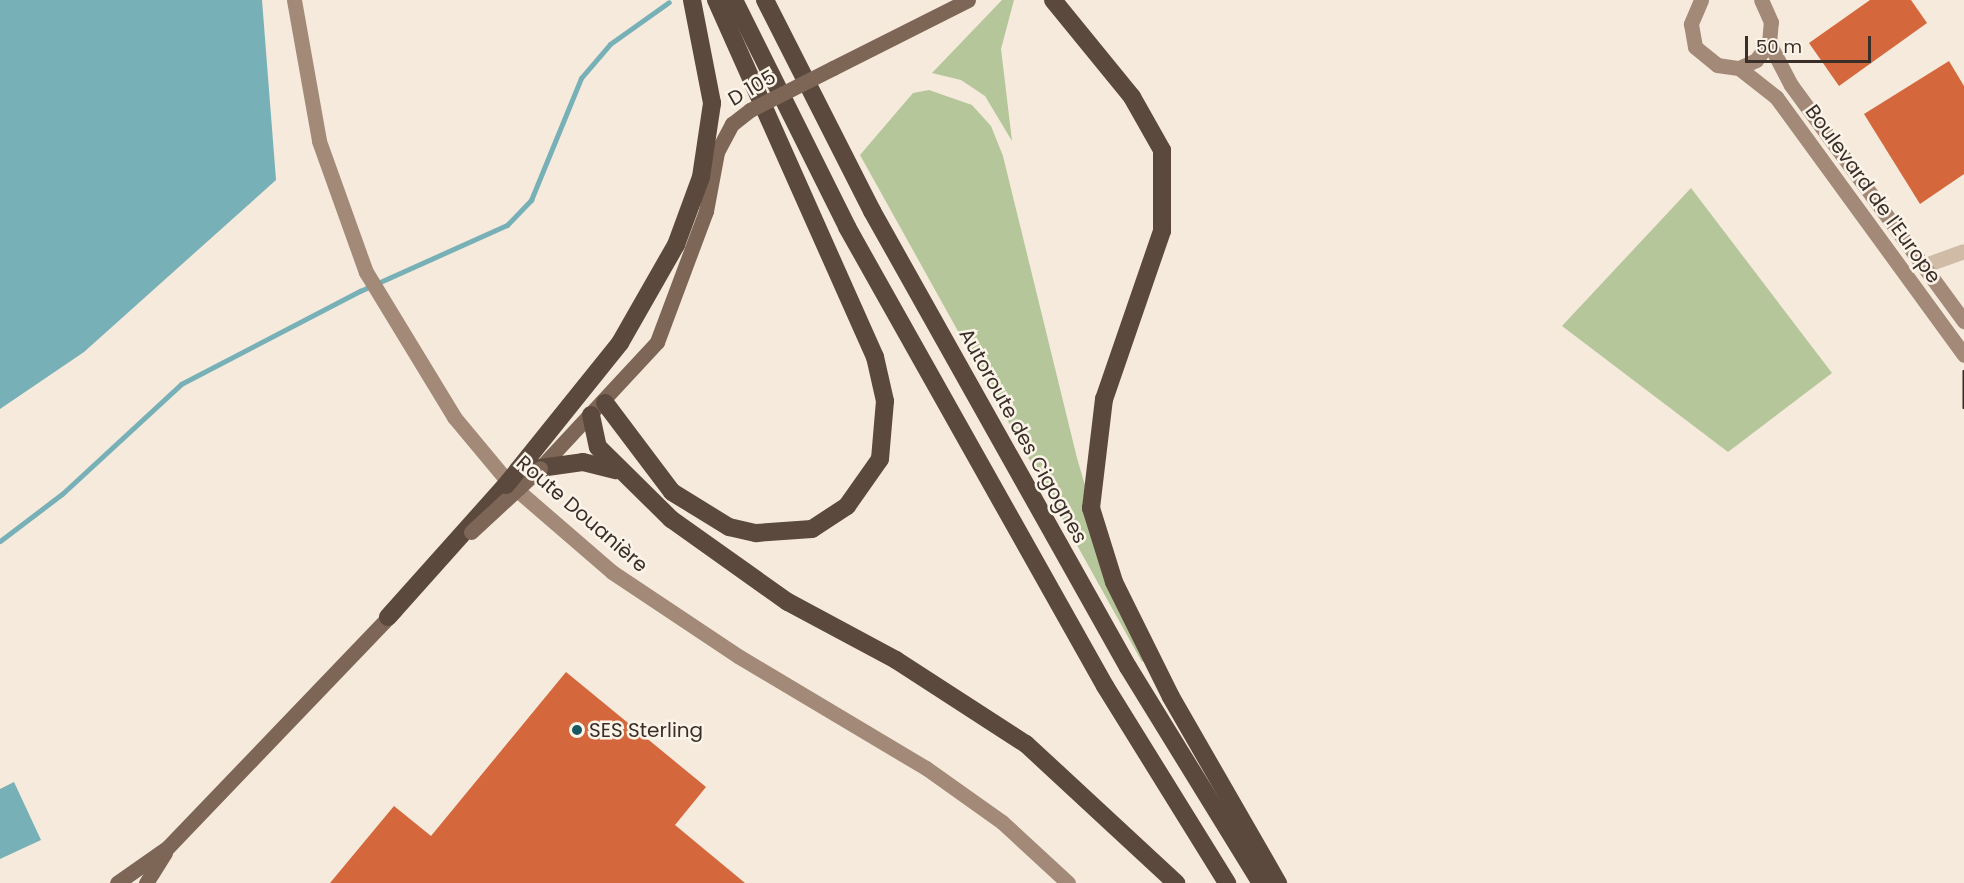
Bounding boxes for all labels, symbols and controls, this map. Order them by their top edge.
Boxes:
scale bar [1748,24,1874,62]
text: 50 m [1756,34,1802,59]
street label: D 105 [724,65,780,111]
street label: Boulevard de l'Europe [1800,100,1946,288]
street label: Autoroute des Cigognes [954,324,1092,548]
street label: Route Douanière [511,450,653,578]
place label: SES Sterling [589,718,703,742]
marker: SES Sterling [570,723,584,737]

